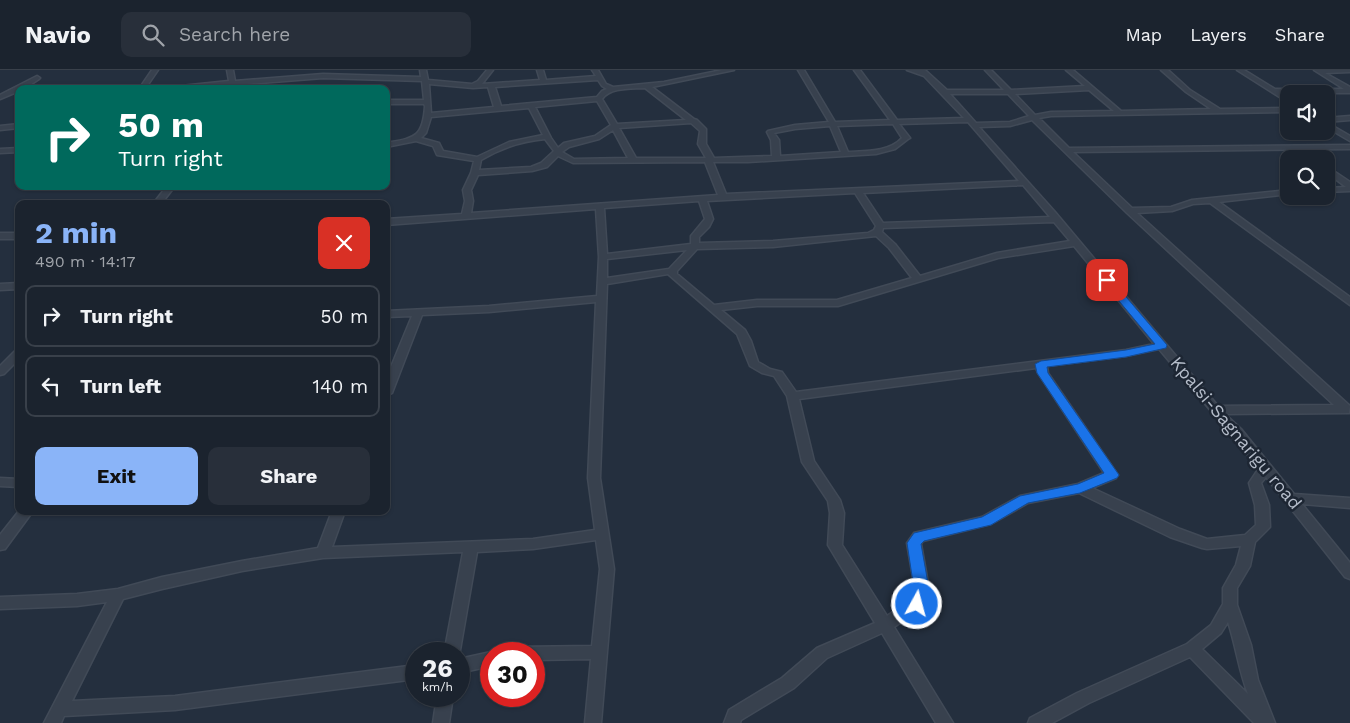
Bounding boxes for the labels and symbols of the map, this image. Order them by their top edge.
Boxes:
pin [1086,259,1128,301]
street label: Kpalsi-Sagnarigu road [1166,352,1306,513]
position arrow [890,577,942,629]
speed limit sign: 30 [480,642,545,707]

